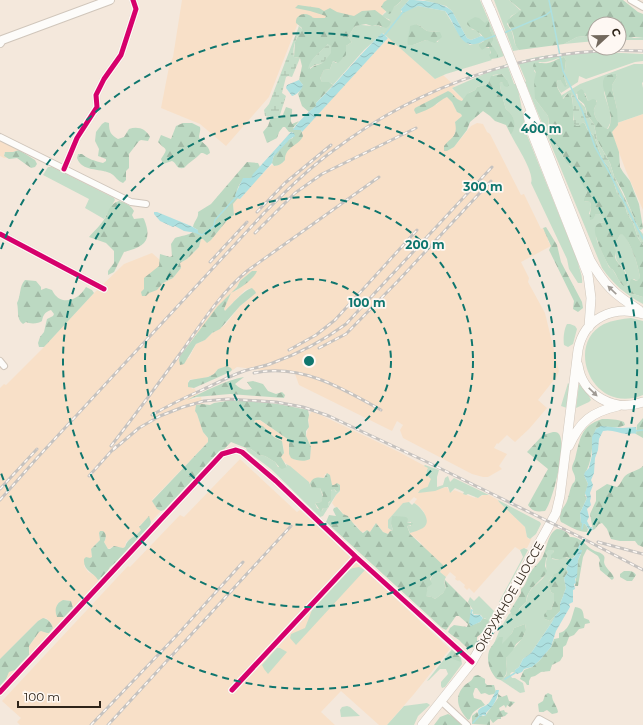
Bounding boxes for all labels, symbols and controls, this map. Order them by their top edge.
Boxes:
north arrow [587,16,627,56]
text: С [608,26,624,39]
text: 400 m [521,121,561,136]
text: 300 m [462,179,503,194]
text: 200 m [405,237,445,252]
one-way arrow [607,285,617,295]
text: 100 m [349,295,385,310]
centre of rings [302,354,316,368]
one-way arrow [588,388,598,397]
street label: ОКРУЖНОЕ ШОССЕ [471,539,547,655]
scale bar [18,683,100,709]
text: 100 m [24,689,60,704]

